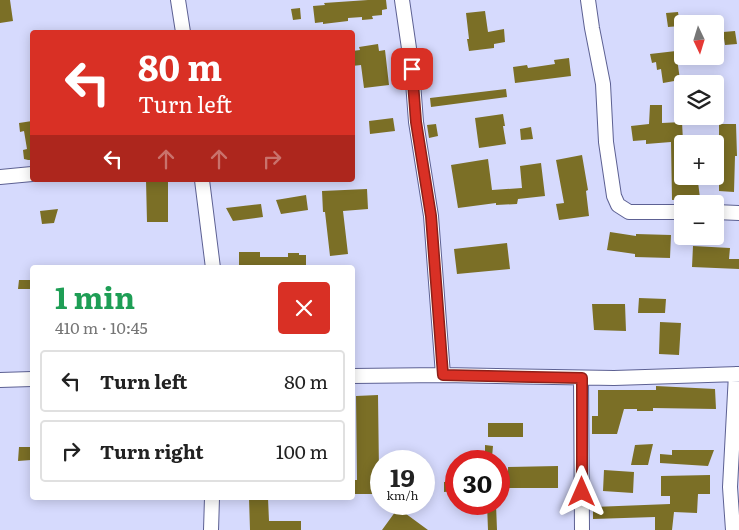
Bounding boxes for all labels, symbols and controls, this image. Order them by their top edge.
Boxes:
north arrow [674,15,724,65]
map controls [674,15,724,245]
text: 80 m [138,40,222,92]
pin [391,48,433,90]
icon: left [55,50,120,115]
icon: arrive [398,55,426,83]
button: layers [674,75,724,125]
text: Turn left [138,87,232,120]
button: + [674,135,724,185]
icon: left [99,145,127,173]
icon: ahead [152,145,180,173]
icon: ahead [205,145,233,173]
icon: right [258,145,286,173]
button: − [674,195,724,245]
text: 1 min [55,274,135,318]
button: close [278,282,330,334]
text: 410 m · 10:45 [55,315,148,339]
icon: left [57,367,85,395]
text: Turn left [100,367,187,395]
text: 80 m [284,367,328,395]
icon: right [57,437,85,465]
text: Turn right [100,437,204,465]
text: 100 m [276,437,328,465]
speed limit sign: 30 [445,450,510,515]
text: 19 [390,458,415,495]
position arrow [555,465,607,517]
text: km/h [387,486,418,504]

